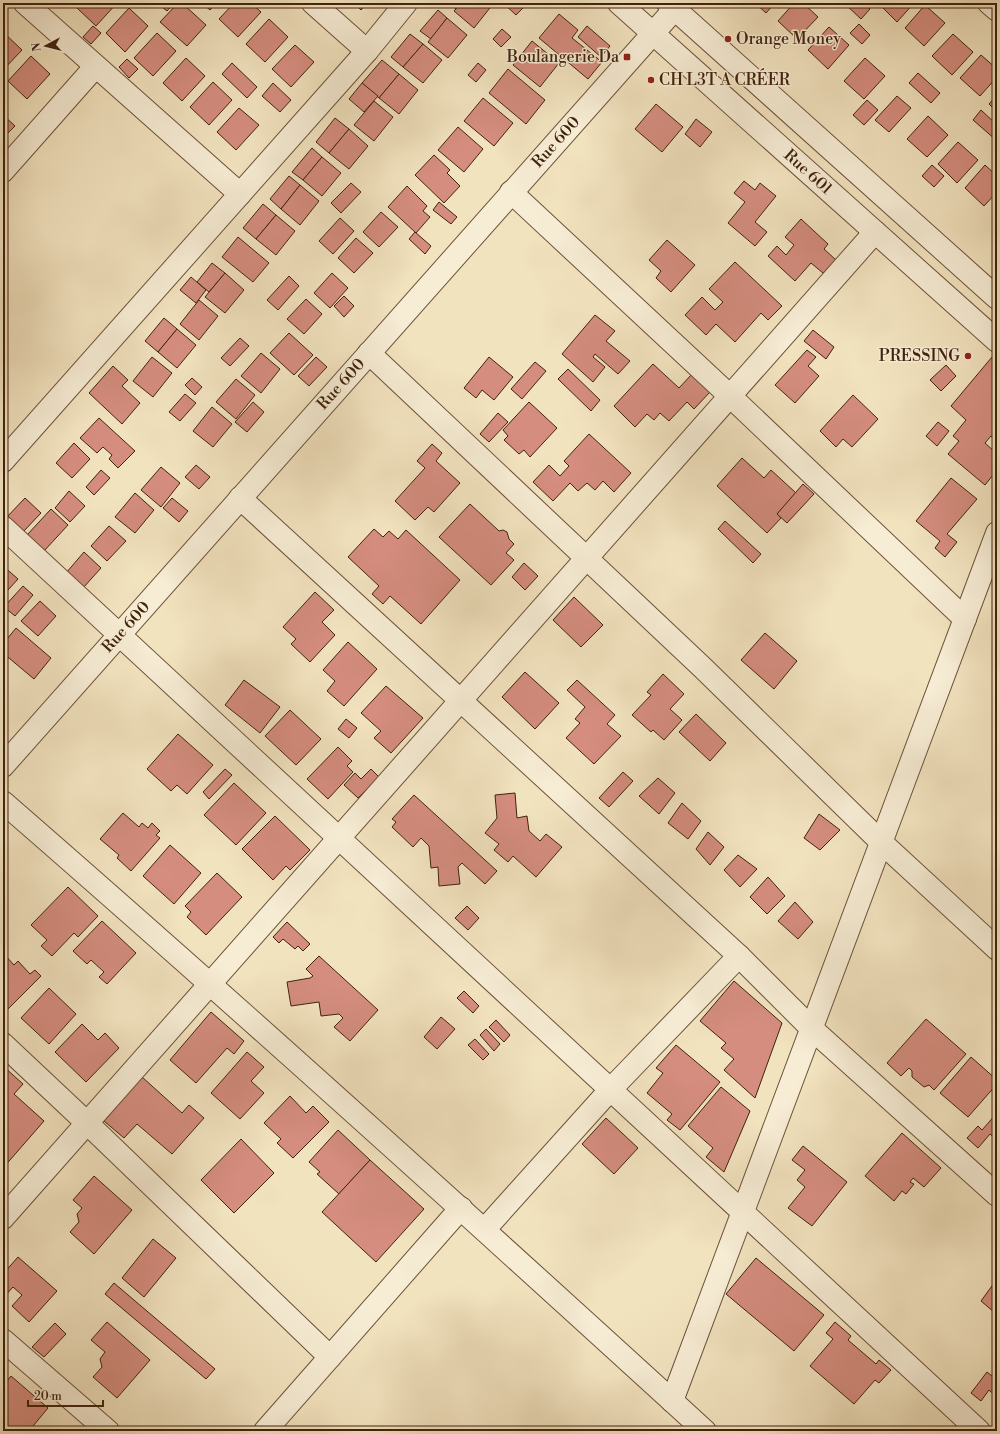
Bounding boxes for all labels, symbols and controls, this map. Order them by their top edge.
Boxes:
north arrow [26,26,66,66]
place label: Orange Money [736,29,841,49]
marker: Orange Money [723,34,733,44]
text: N [30,42,45,52]
place label: Boulangerie Da [506,47,620,67]
marker: Boulangerie Da [622,52,632,62]
place label: CH L3T A CRÉER [659,68,791,90]
marker: CH L3T A CRÉER [646,75,656,85]
street label: Rue 600 [528,112,584,172]
street label: Rue 601 [780,145,836,199]
place label: PRESSING [879,346,960,366]
marker: PRESSING [963,351,973,361]
street label: Rue 600 [313,354,369,414]
street label: Rue 600 [98,597,154,657]
scale bar [28,1382,103,1408]
text: 20 m [34,1389,62,1404]

